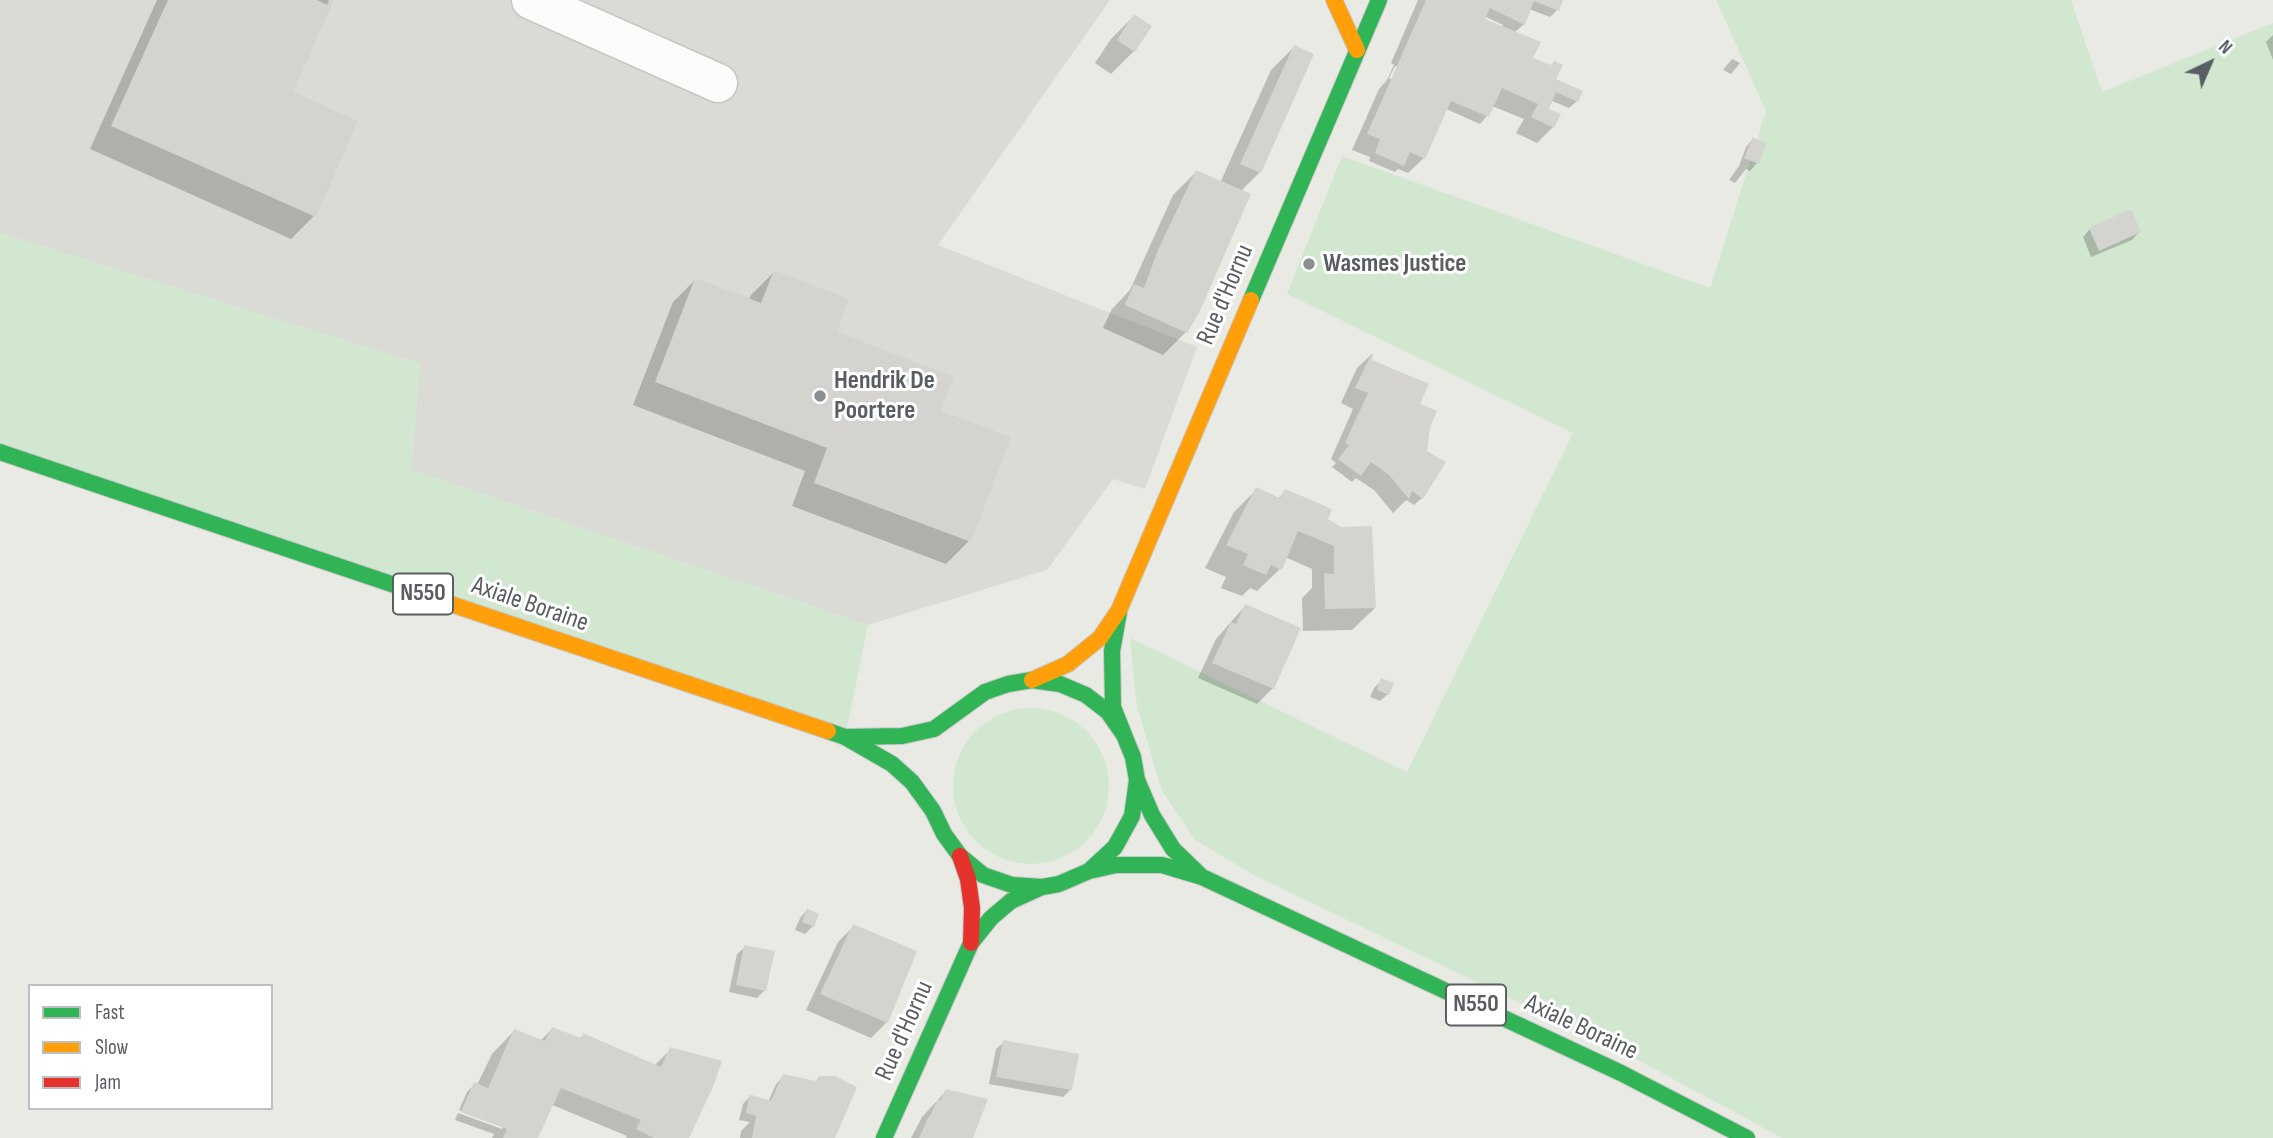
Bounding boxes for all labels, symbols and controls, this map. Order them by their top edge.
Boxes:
north arrow [2175,28,2245,98]
text: N [2213,36,2237,59]
street label: Rue d'Hornu [1191,240,1261,350]
place label: Wasmes Justice [1323,248,1466,280]
marker: Wasmes Justice [1301,256,1317,272]
place label: Hendrik De Poortere [834,365,935,426]
marker: Hendrik De Poortere [812,388,828,404]
street label: Axiale Boraine [468,571,592,639]
road number: N550 [393,574,453,614]
street label: Rue d'Hornu [869,976,941,1086]
legend [28,984,273,1110]
road number: N550 [1446,985,1506,1026]
street label: Axiale Boraine [1519,988,1643,1068]
text: Fast [95,1000,125,1025]
text: Slow [95,1035,128,1060]
text: Jam [95,1070,121,1095]

